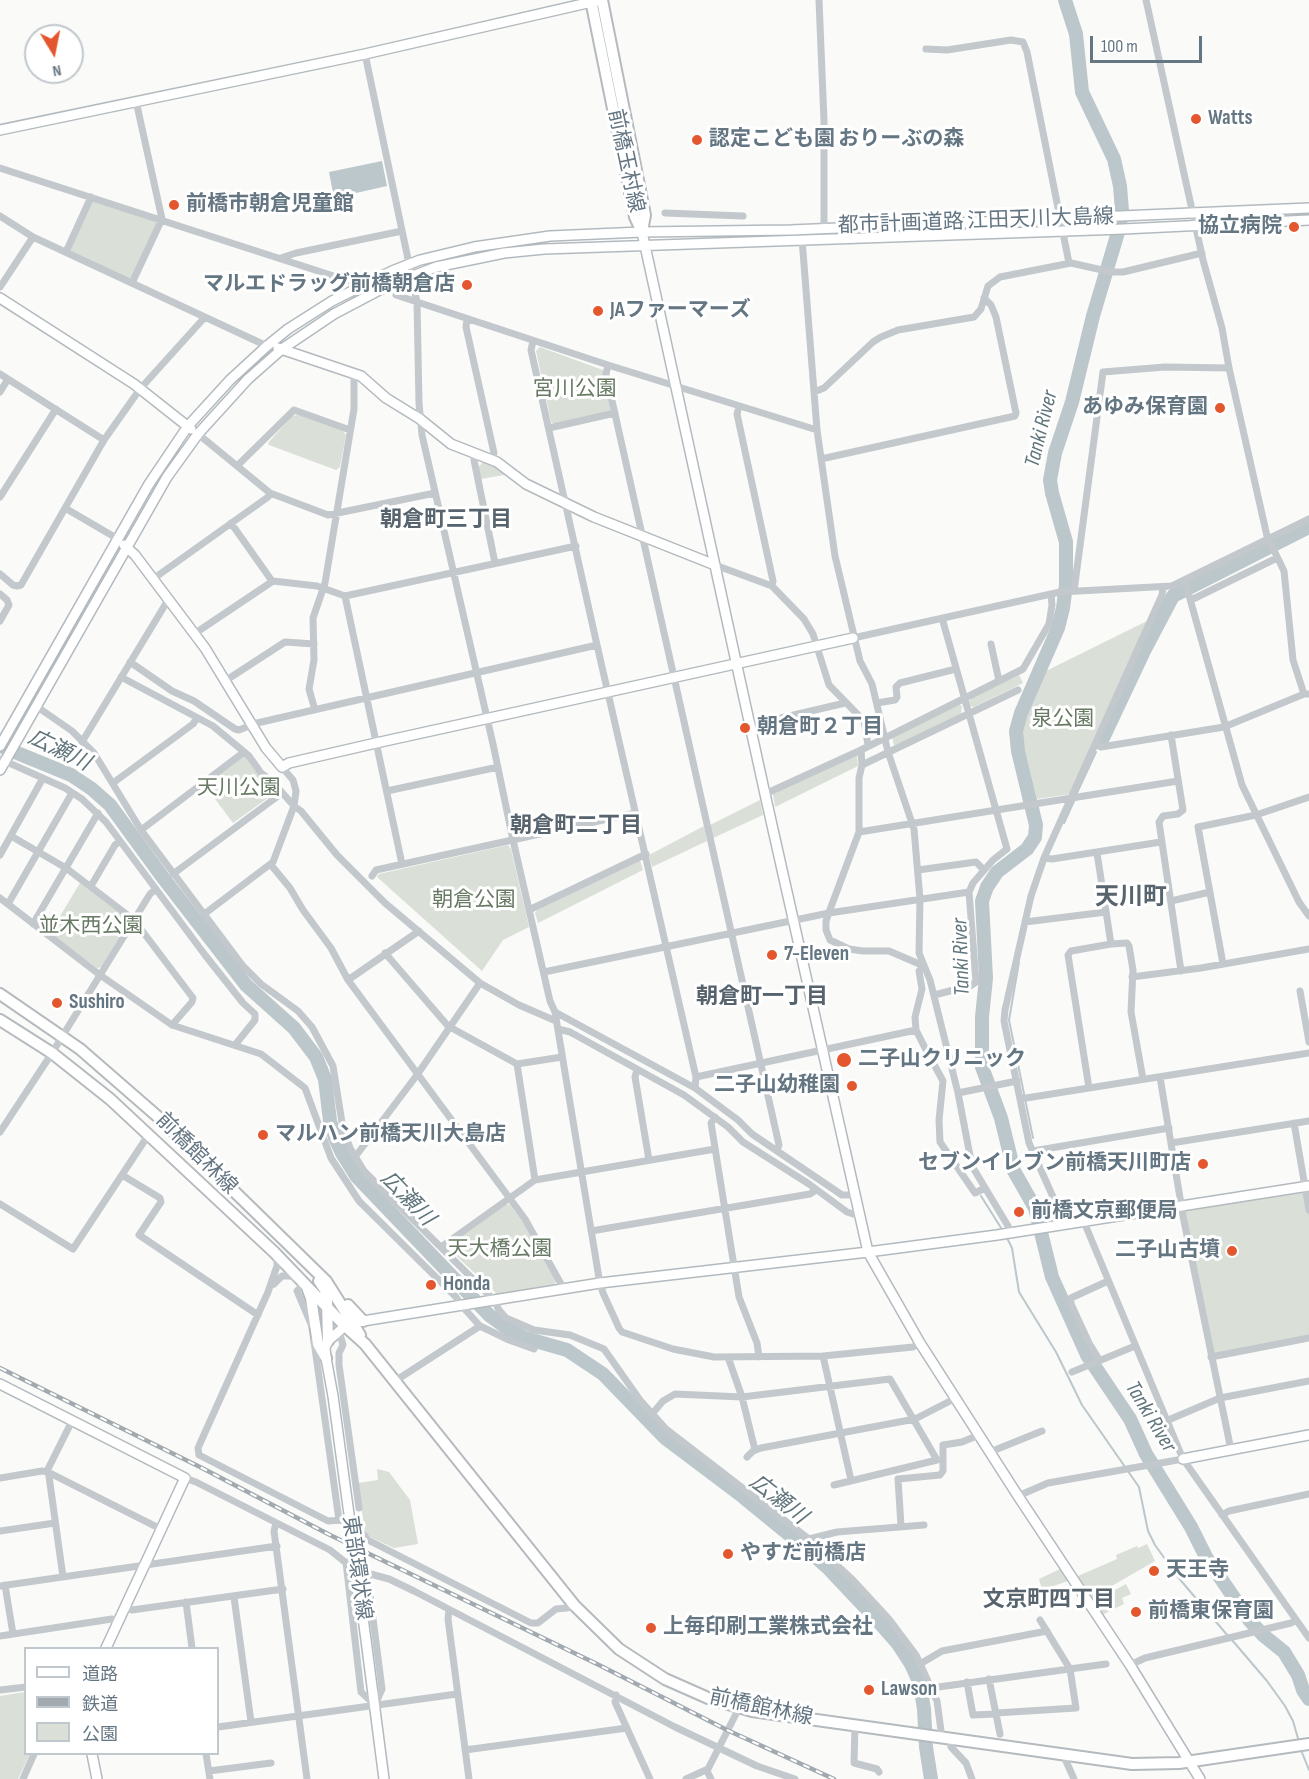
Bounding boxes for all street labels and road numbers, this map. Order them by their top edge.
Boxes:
street label: 前橋玉村線 [602,107,648,215]
street label: 都市計画道路 江田天川大島線 [837,205,1115,239]
street label: 前橋館林線 [150,1108,242,1200]
street label: 東部環状線 [336,1514,376,1622]
street label: 前橋館林線 [707,1685,815,1731]

